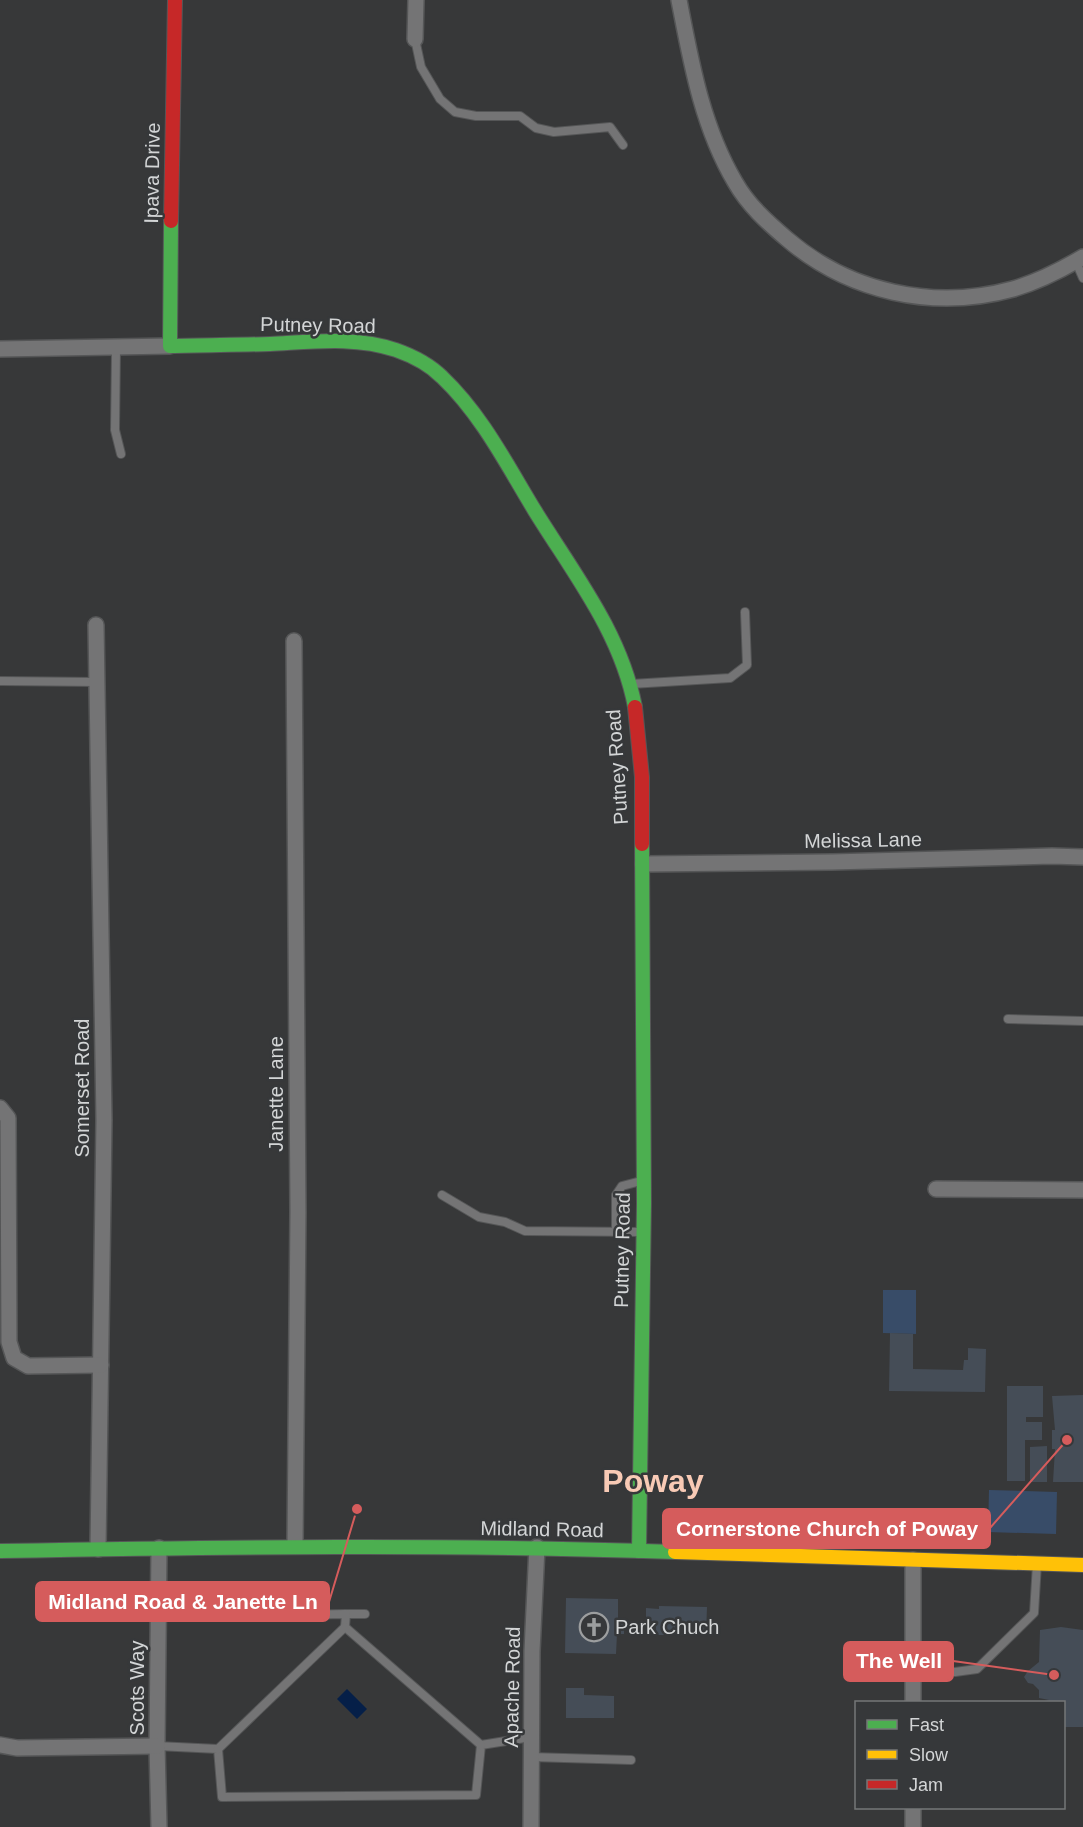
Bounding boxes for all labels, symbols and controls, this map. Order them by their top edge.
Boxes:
street label: Ipava Drive [140,122,164,224]
street label: Putney Road [260,313,376,337]
street label: Putney Road [602,709,632,825]
street label: Melissa Lane [804,828,922,852]
street label: Somerset Road [71,1019,93,1157]
street label: Janette Lane [265,1036,287,1152]
street label: Putney Road [610,1192,634,1308]
district label: Poway [602,1463,704,1499]
callout: Cornerstone Church of Poway [663,1509,990,1548]
street label: Midland Road [480,1517,604,1541]
text: Cornerstone Church of Poway [676,1517,978,1540]
callout: Midland Road & Janette Ln [36,1582,329,1621]
text: Midland Road & Janette Ln [48,1590,318,1613]
church icon: Park Chuch [578,1611,610,1643]
place label: Park Chuch [615,1616,720,1638]
street label: Apache Road [500,1626,524,1748]
street label: Scots Way [126,1641,148,1735]
callout: The Well [844,1642,953,1681]
text: The Well [856,1649,942,1672]
legend [855,1701,1065,1809]
text: Fast [909,1715,944,1735]
text: Slow [909,1745,949,1765]
text: Jam [909,1775,943,1795]

